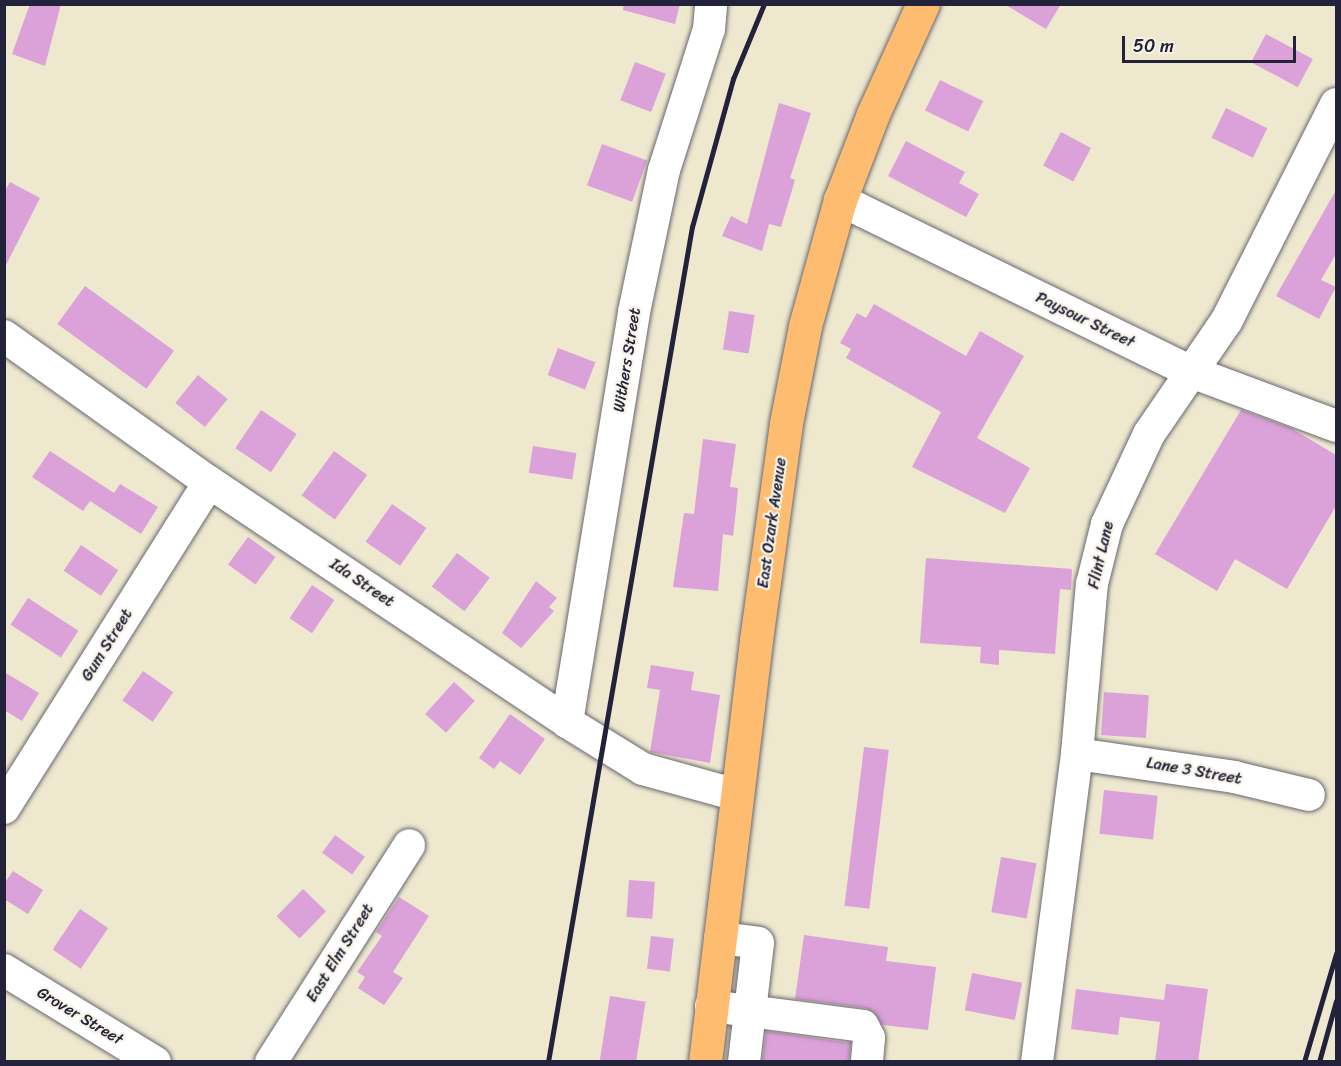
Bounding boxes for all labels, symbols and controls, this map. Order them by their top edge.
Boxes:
scale bar [1125,24,1299,62]
text: 50 m [1133,30,1174,62]
street label: Paysour Street [1033,288,1137,352]
street label: Withers Street [609,307,645,413]
street label: East Ozark Avenue [753,456,791,590]
street label: Flint Lane [1084,519,1118,591]
street label: Ida Street [326,555,398,611]
street label: Gum Street [77,605,137,685]
street label: Lane 3 Street [1145,753,1243,789]
street label: East Elm Street [302,901,378,1005]
street label: Grover Street [33,983,127,1049]

